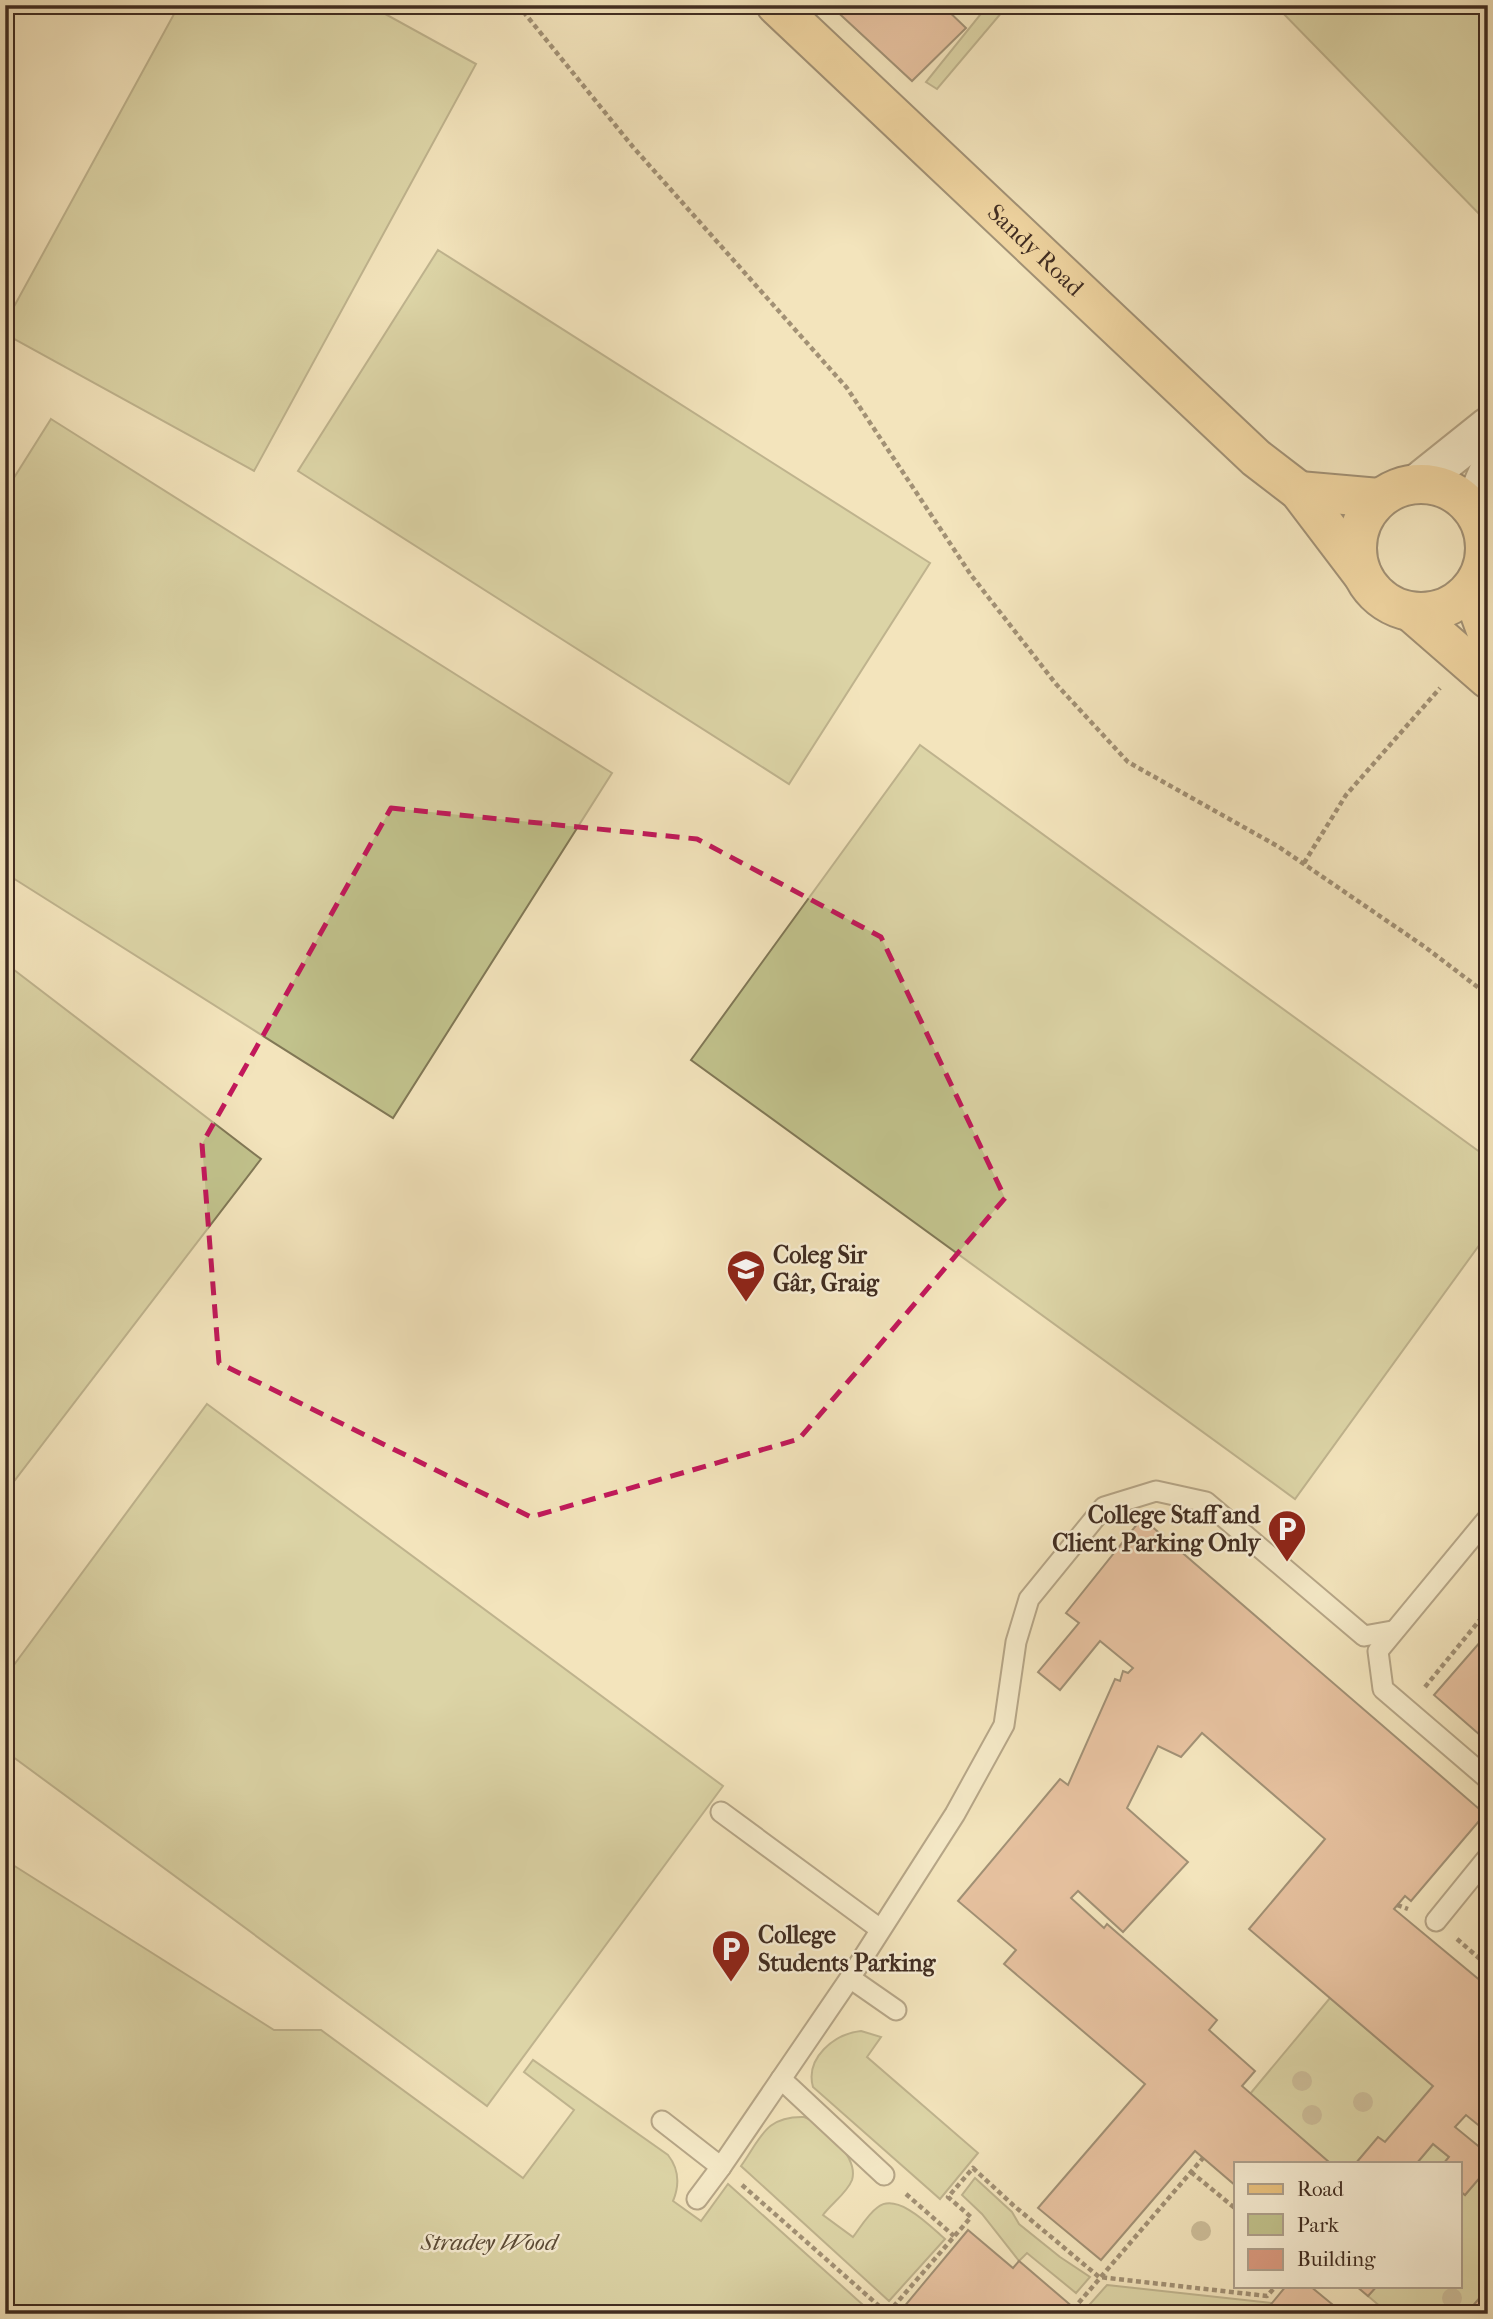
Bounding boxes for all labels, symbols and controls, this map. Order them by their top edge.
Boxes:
street label: Sandy Road [982,198,1090,303]
place label: Coleg Sir Gâr, Graig [773,1241,880,1297]
school or university icon: Coleg Sir Gâr, Graig [725,1248,767,1303]
place label: College Staff and Client Parking Only [1052,1501,1261,1557]
parking icon: College Staff and Client Parking Only [1266,1508,1308,1563]
place label: College Students Parking [758,1921,936,1977]
parking icon: College Students Parking [710,1928,752,1983]
legend [1234,2162,1462,2288]
text: Road [1297,2177,1344,2201]
text: Park [1297,2213,1339,2237]
park label: Stradey Wood [420,2228,560,2256]
text: Building [1297,2247,1376,2271]

